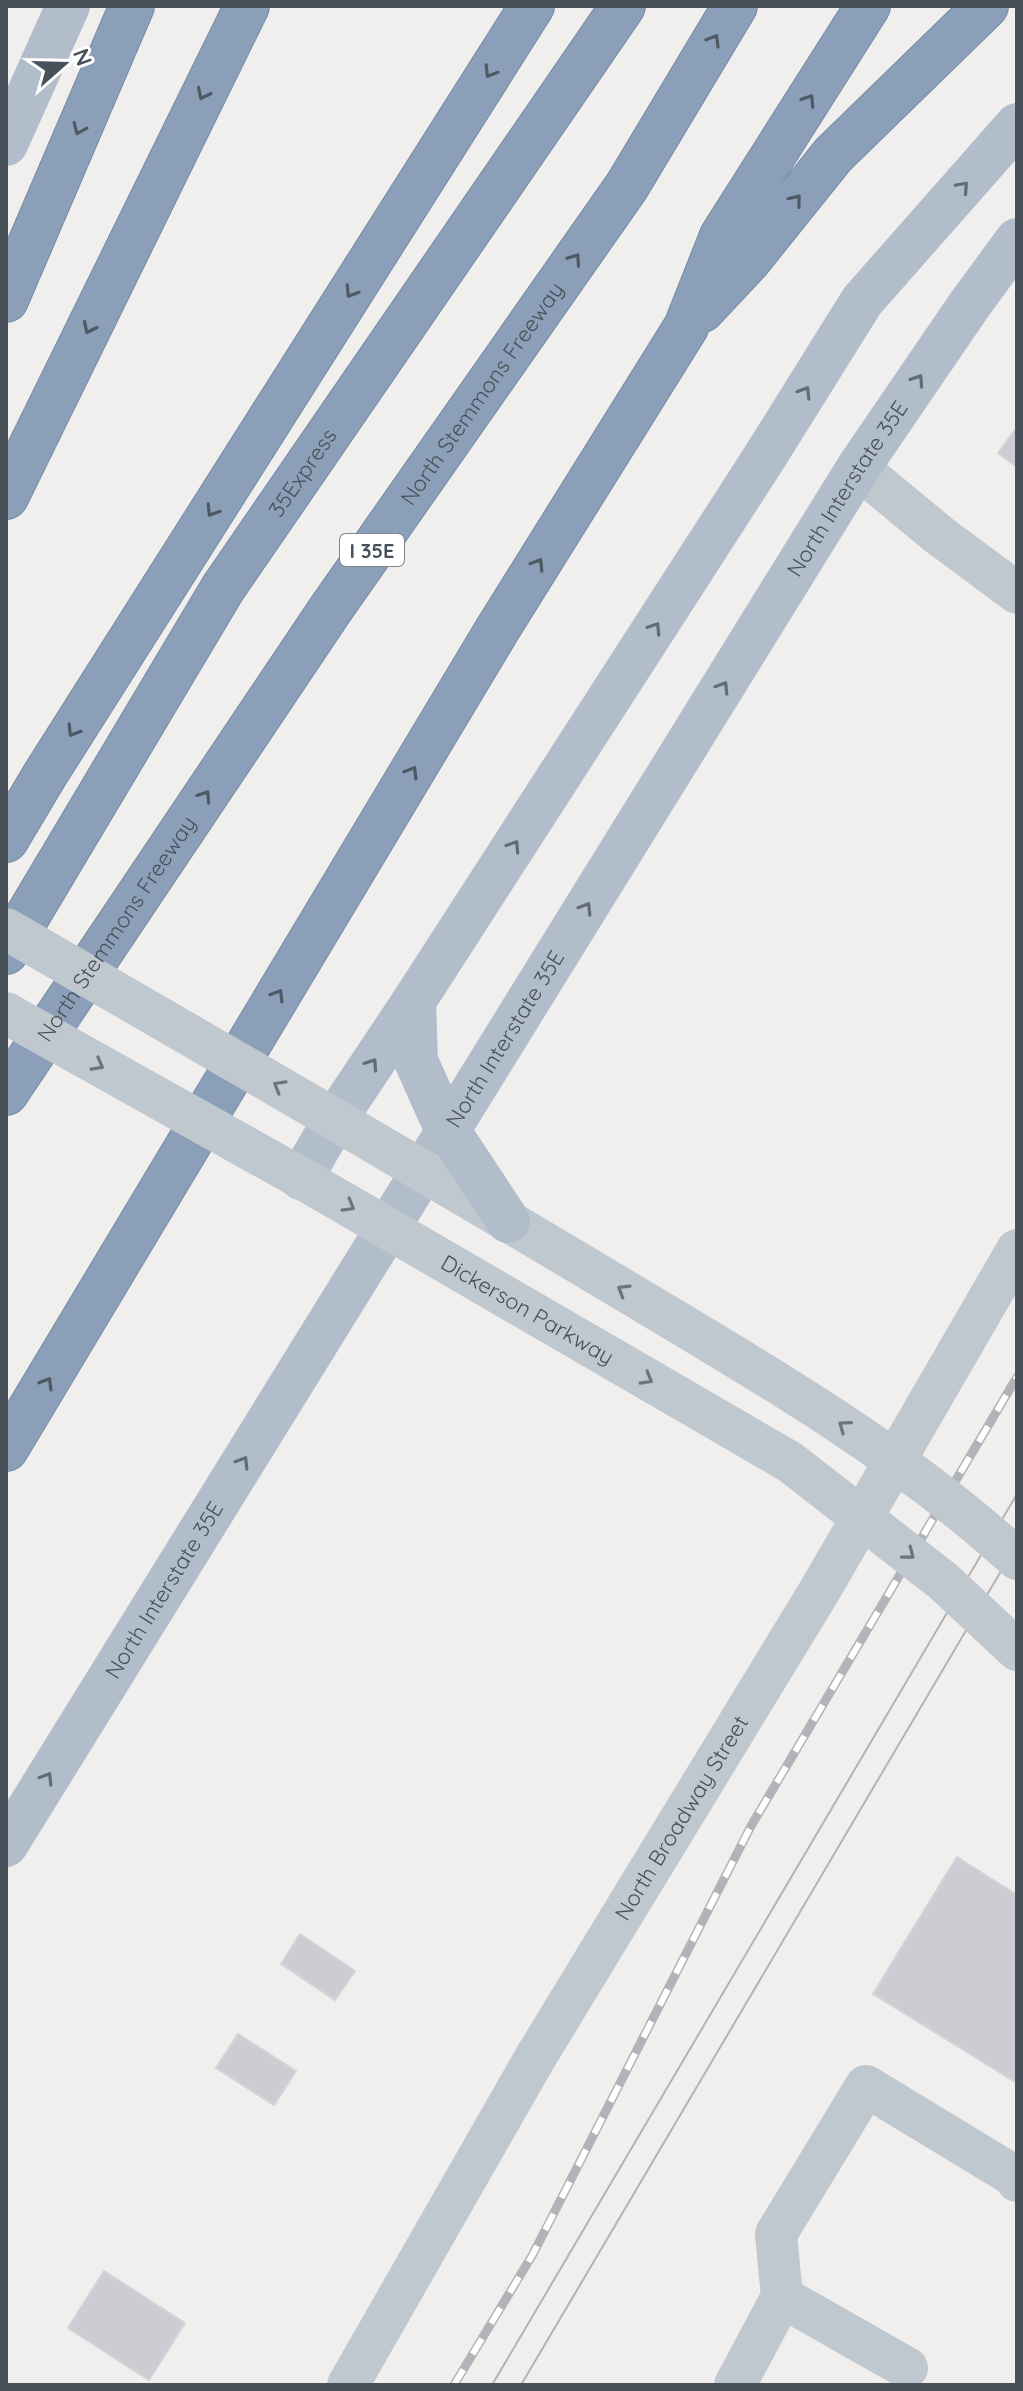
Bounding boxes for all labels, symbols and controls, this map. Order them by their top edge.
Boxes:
north arrow [24,24,104,104]
one-way arrow [705,34,720,49]
text: N [67,45,99,70]
one-way arrow [484,63,499,78]
one-way arrow [197,86,213,101]
one-way arrow [800,94,815,108]
one-way arrow [73,121,89,135]
one-way arrow [954,181,968,196]
one-way arrow [786,195,801,209]
one-way arrow [565,254,580,268]
street label: North Stemmons Freeway [394,276,569,510]
one-way arrow [345,283,360,297]
one-way arrow [83,319,99,334]
one-way arrow [908,375,923,389]
one-way arrow [796,386,811,401]
street label: North Interstate 35E [780,395,914,582]
street label: 35Express [262,423,343,522]
one-way arrow [206,502,221,517]
road number: I 35E [340,534,404,566]
one-way arrow [528,558,544,573]
one-way arrow [645,622,660,637]
one-way arrow [713,681,728,695]
one-way arrow [67,722,82,737]
one-way arrow [402,766,417,781]
one-way arrow [196,790,211,805]
street label: North Stemmons Freeway [31,810,202,1047]
one-way arrow [504,841,519,855]
one-way arrow [576,902,592,917]
street label: North Interstate 35E [439,945,570,1133]
one-way arrow [268,989,284,1004]
one-way arrow [90,1055,105,1070]
one-way arrow [362,1059,377,1073]
one-way arrow [273,1080,288,1096]
one-way arrow [340,1196,355,1212]
street label: Dickerson Parkway [436,1248,619,1371]
one-way arrow [617,1284,632,1300]
one-way arrow [638,1369,653,1385]
one-way arrow [37,1377,53,1392]
one-way arrow [839,1422,853,1436]
one-way arrow [233,1456,248,1471]
street label: North Interstate 35E [98,1496,229,1684]
one-way arrow [900,1544,914,1559]
street label: North Broadway Street [608,1710,754,1925]
one-way arrow [37,1772,53,1787]

